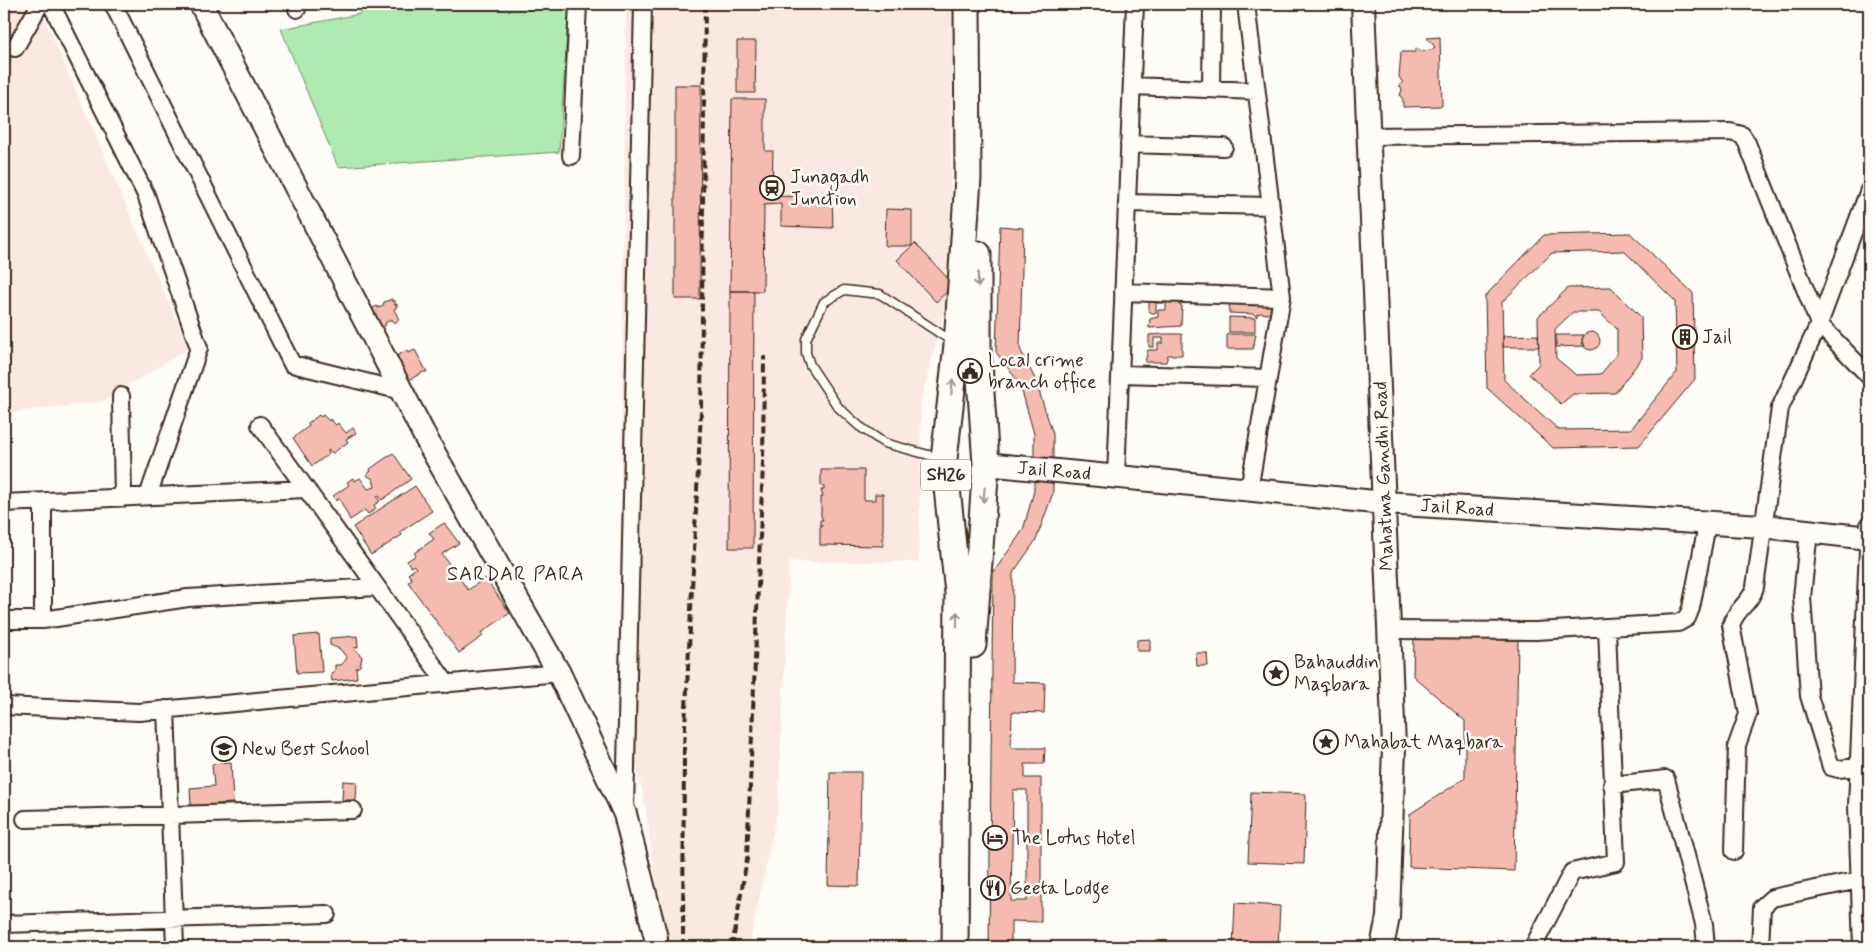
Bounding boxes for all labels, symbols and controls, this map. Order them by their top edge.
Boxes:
place label: Junagadh Junction [790,165,869,212]
station icon: Junagadh Junction [759,175,785,201]
one-way arrow [973,272,983,288]
building icon: Jail [1672,324,1698,350]
place label: Jail [1702,325,1732,350]
place label: Local crime branch office [988,348,1096,395]
public building icon: Local crime branch office [957,358,983,384]
one-way arrow [947,379,957,395]
street label: Mahatma Gandhi Road [1368,381,1400,571]
street label: Jail Road [1016,455,1092,487]
road number: SH26 [921,460,971,490]
one-way arrow [979,486,988,502]
street label: Jail Road [1419,493,1495,523]
district label: SARDAR PARA [447,561,585,588]
one-way arrow [952,611,962,627]
place label: Bahauddin Maqbara [1294,650,1379,697]
place icon: Bahauddin Maqbara [1263,660,1289,686]
place icon: Mahabat Maqbara [1313,729,1339,755]
place label: Mahabat Maqbara [1344,730,1504,755]
school or university icon: New Best School [211,736,237,762]
place label: New Best School [242,737,370,762]
hotel icon: The Lotus Hotel [982,825,1008,851]
place label: The Lotus Hotel [1012,826,1135,851]
restaurant icon: Geeta Lodge [980,875,1006,901]
place label: Geeta Lodge [1010,876,1109,904]

